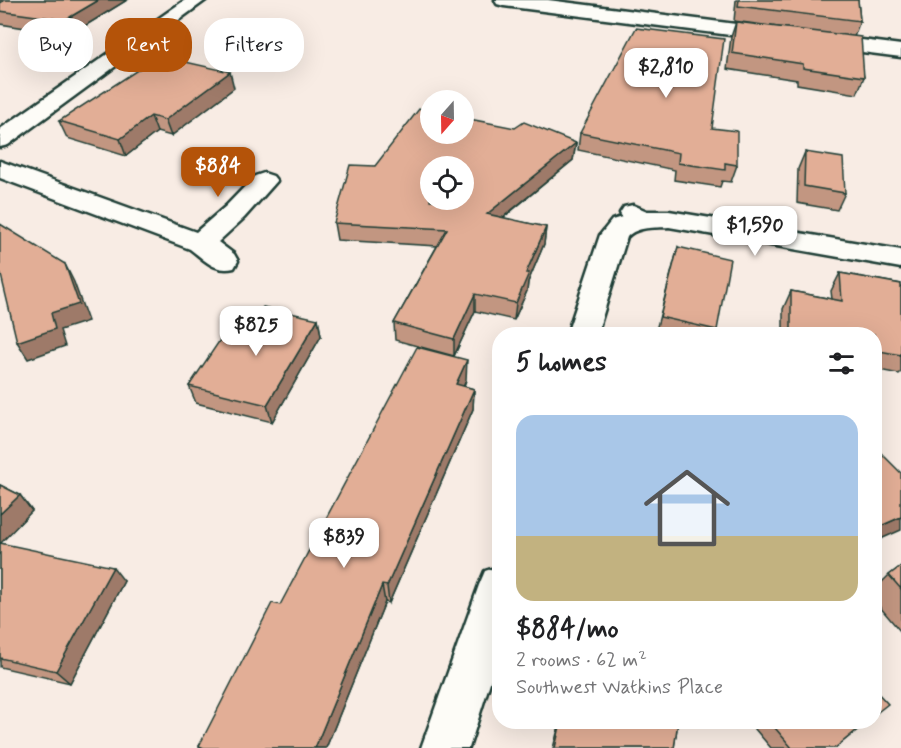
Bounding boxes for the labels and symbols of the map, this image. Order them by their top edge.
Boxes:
pin: $2,810 [617,48,715,99]
north arrow [420,90,474,144]
pin: $884 [182,147,254,198]
pin: $1,590 [706,206,804,257]
pin: $825 [220,306,292,357]
pin: $839 [308,518,380,569]

